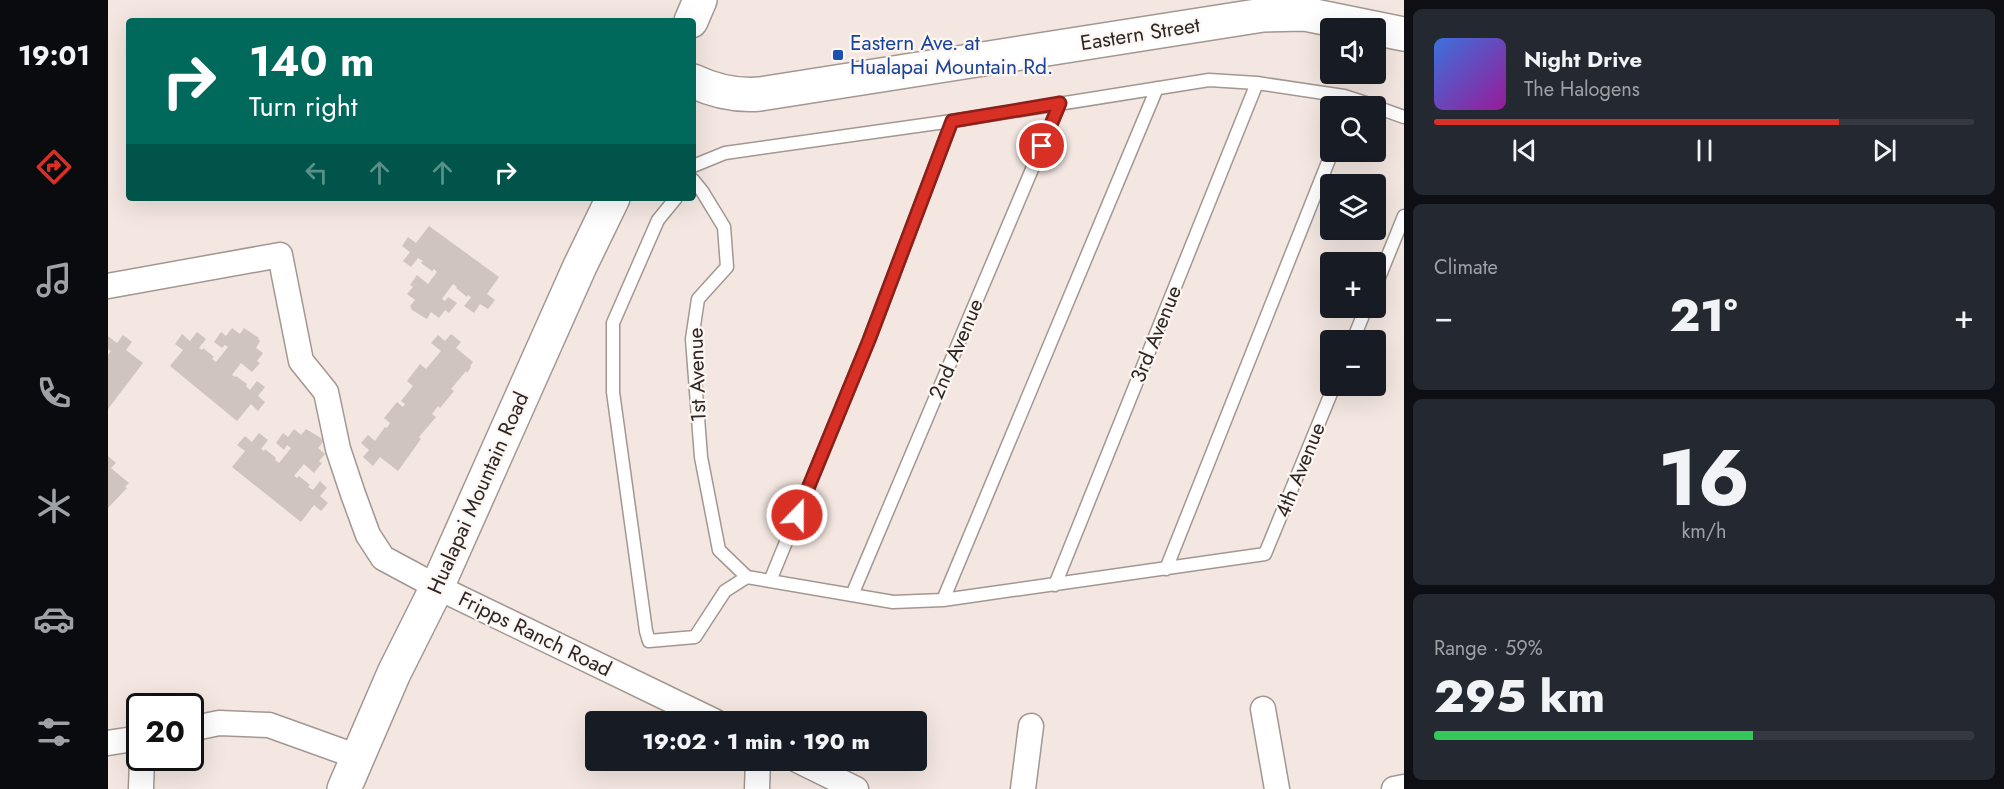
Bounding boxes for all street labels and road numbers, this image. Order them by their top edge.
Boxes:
street label: Eastern Street [1078,10,1202,58]
street label: 3rd Avenue [1123,281,1189,387]
street label: 2nd Avenue [921,294,991,404]
street label: 1st Avenue [680,327,714,423]
street label: Hualapai Mountain Road [420,387,536,599]
street label: 4th Avenue [1267,418,1333,522]
street label: Fripps Ranch Road [453,584,617,684]

